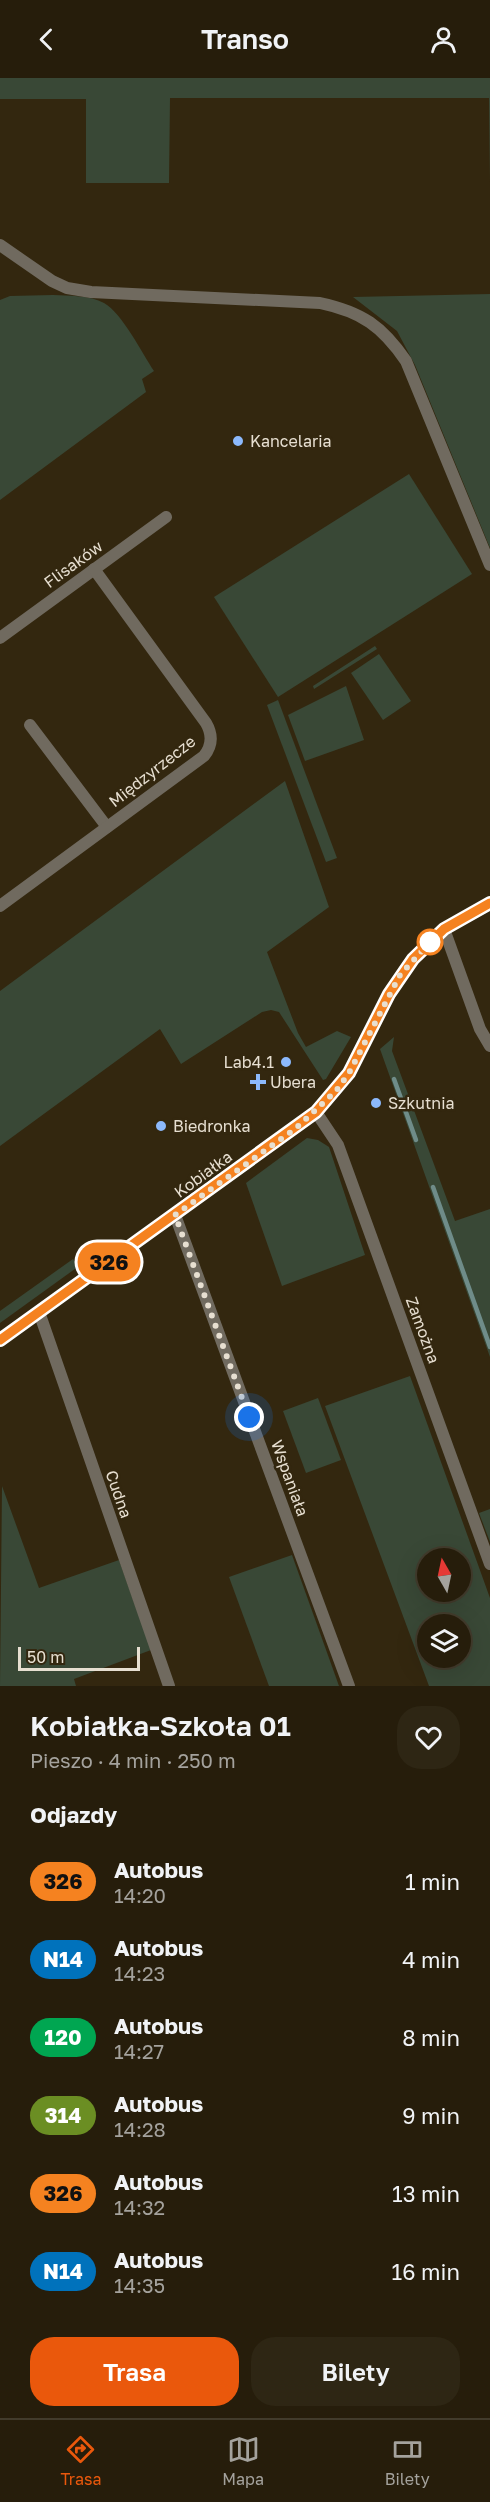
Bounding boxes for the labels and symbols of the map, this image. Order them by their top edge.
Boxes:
place label: Kancelaria [250,431,332,451]
marker: Kancelaria [231,434,245,448]
street label: Flisaków [40,536,106,592]
street label: Międzyrzecze [105,731,199,811]
unlabelled marker [417,929,443,955]
place label: Lab4.1 [224,1052,274,1072]
marker: Lab4.1 [279,1055,293,1069]
place label: Ubera [270,1072,316,1092]
marker: Ubera [251,1075,265,1089]
place label: Szkutnia [388,1093,455,1113]
marker: Szkutnia [369,1096,383,1110]
place label: Biedronka [173,1116,251,1136]
marker: Biedronka [154,1119,168,1133]
street label: Kobiałka [170,1146,236,1202]
line badge: 326 [74,1242,144,1282]
street label: Zamożna [402,1294,444,1366]
your location [234,1402,264,1432]
street label: Wspaniała [267,1437,313,1519]
street label: Cudna [102,1467,136,1521]
north arrow [417,1548,471,1602]
scale bar [18,1644,140,1672]

